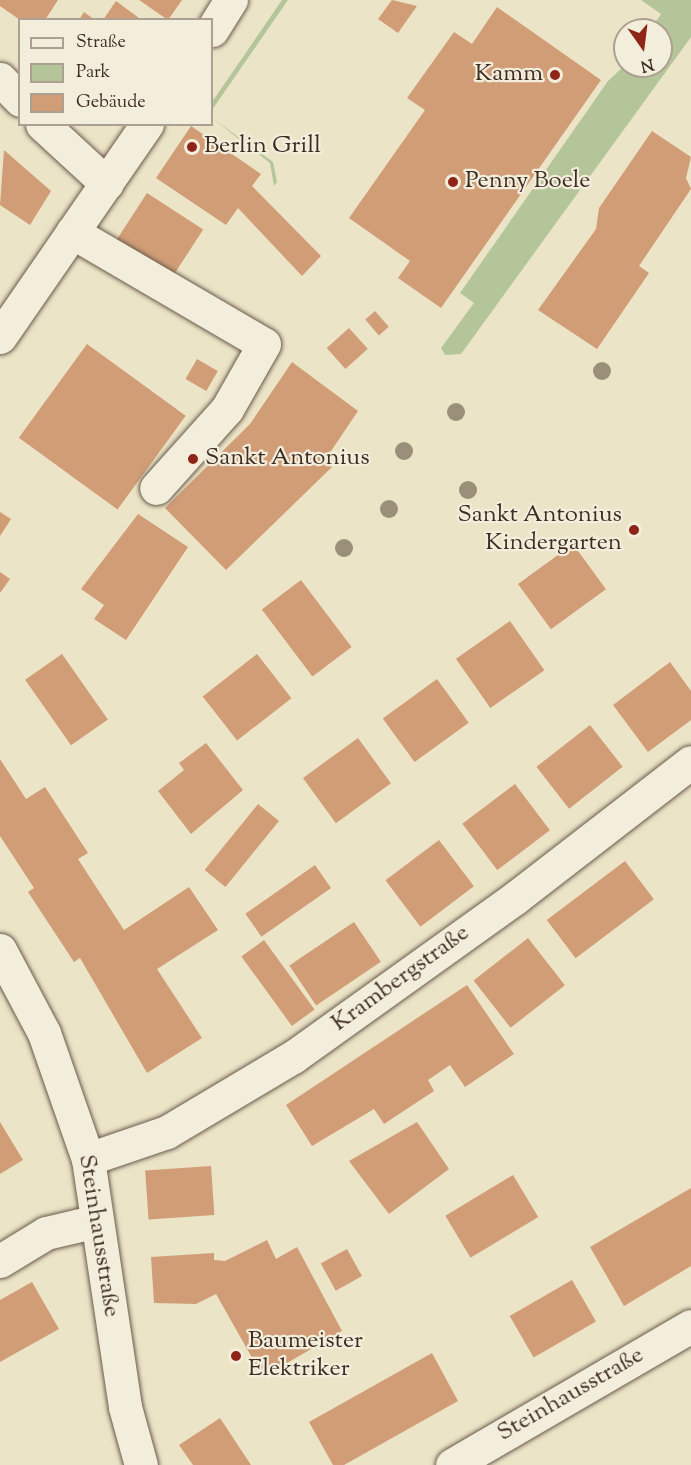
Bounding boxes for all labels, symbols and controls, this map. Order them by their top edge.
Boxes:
legend [18,18,213,126]
north arrow [613,18,673,78]
text: Straße [76,30,126,56]
text: N [638,51,656,77]
text: Park [76,60,110,86]
place label: Kamm [475,61,543,89]
marker: Kamm [548,68,562,82]
text: Gebäude [76,90,146,116]
place label: Berlin Grill [204,133,321,161]
marker: Berlin Grill [185,140,199,154]
place label: Penny Boele [465,168,590,196]
marker: Penny Boele [446,175,460,189]
place label: Sankt Antonius [205,445,370,473]
marker: Sankt Antonius [186,452,200,466]
place label: Sankt Antonius Kindergarten [457,502,622,558]
marker: Sankt Antonius Kindergarten [627,523,641,537]
street label: Krambergstraße [327,919,475,1039]
street label: Steinhausstraße [71,1153,125,1319]
place label: Baumeister Elektriker [248,1328,363,1384]
street label: Steinhausstraße [493,1341,649,1449]
marker: Baumeister Elektriker [229,1349,243,1363]

